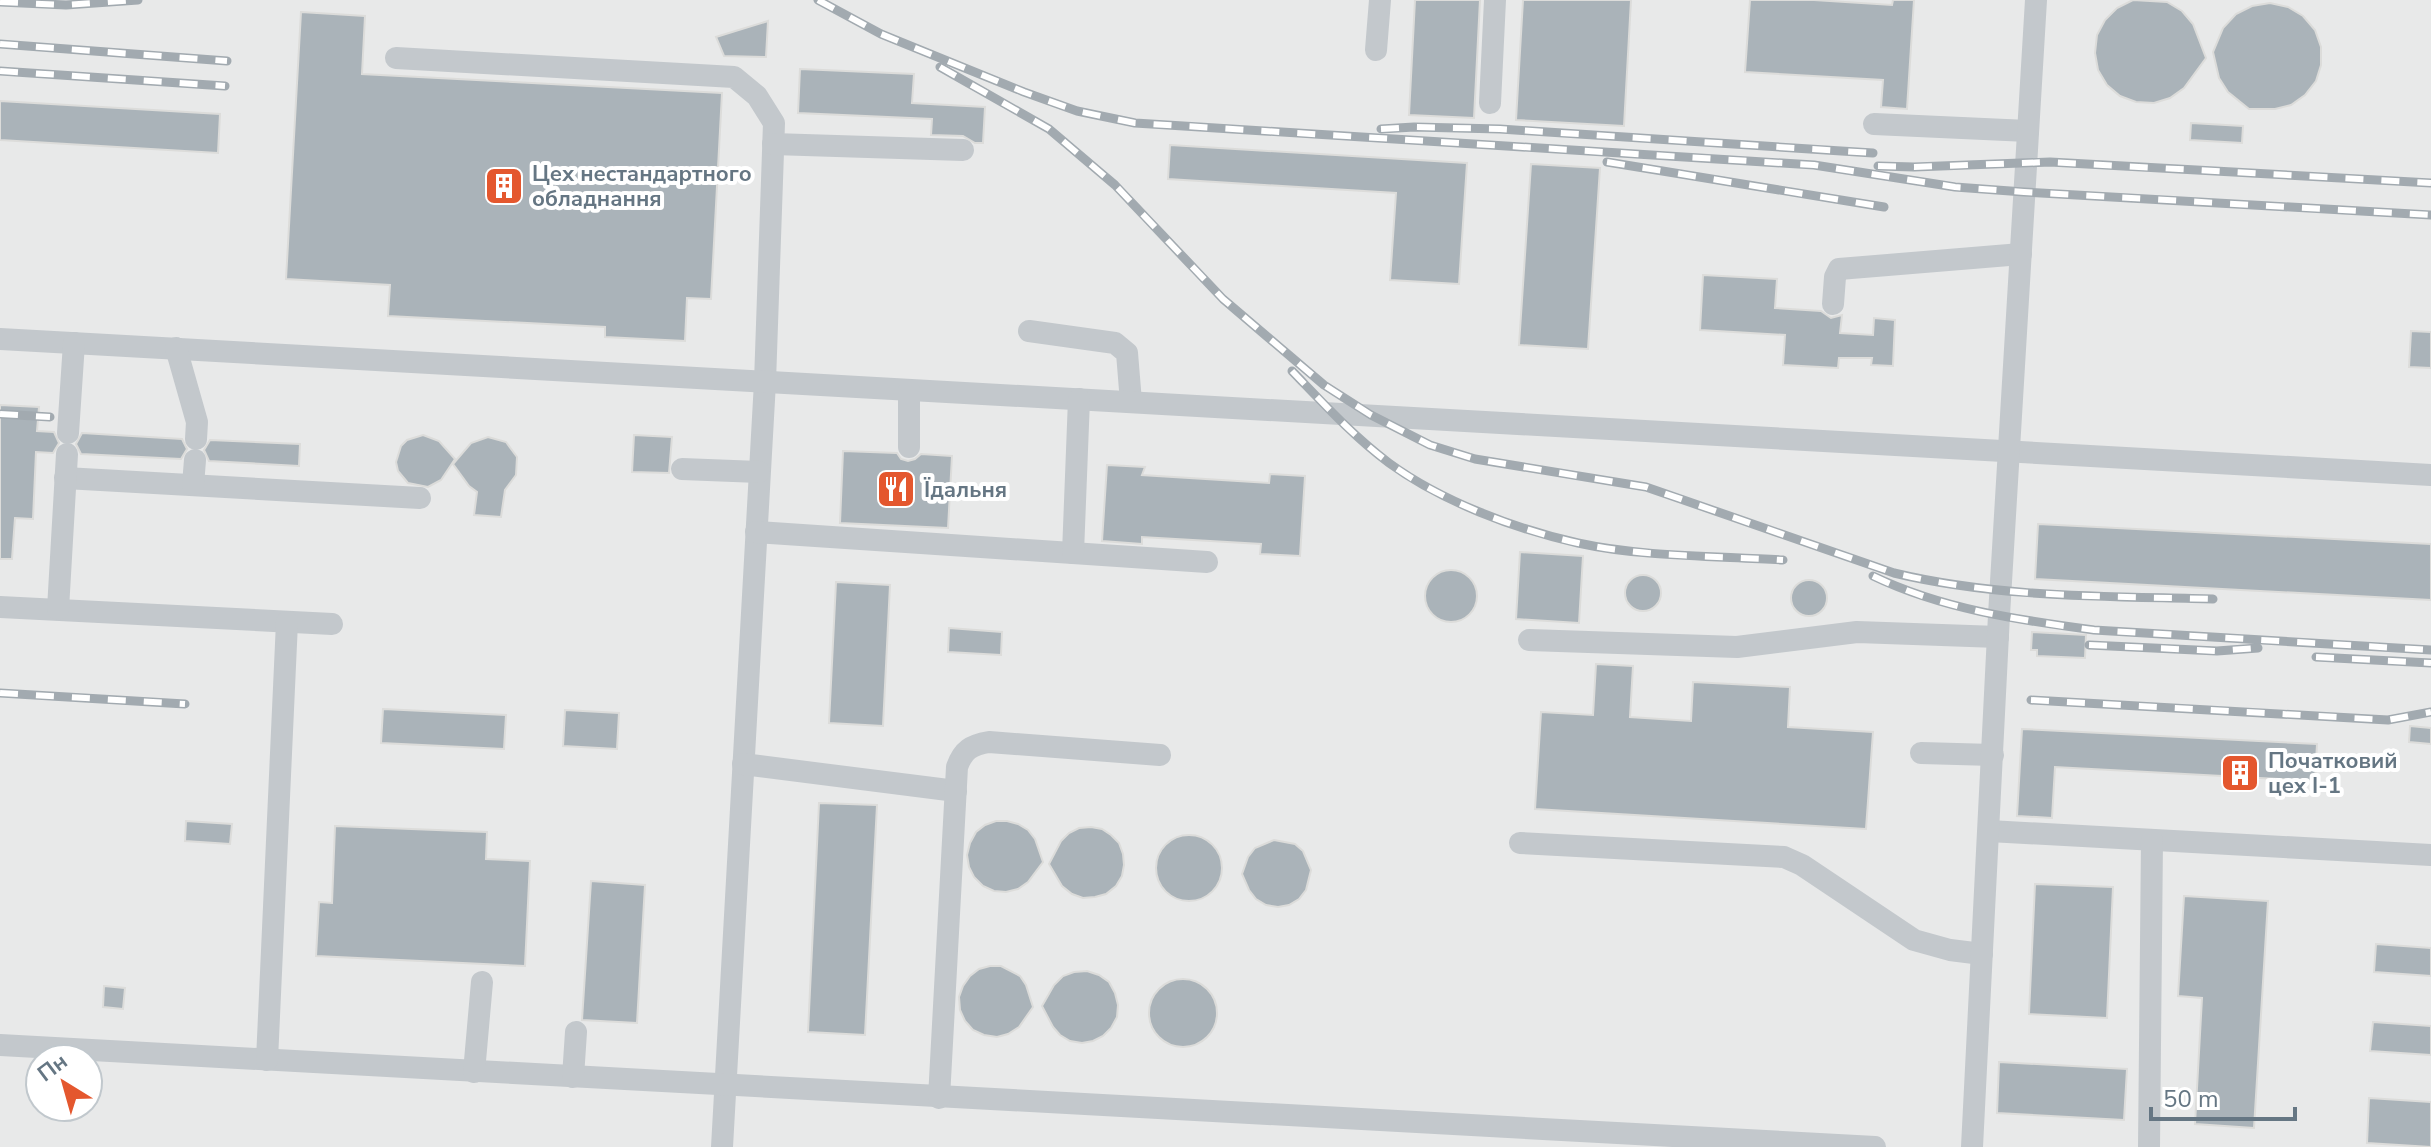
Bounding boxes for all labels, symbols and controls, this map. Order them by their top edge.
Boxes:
place label: Цех нестандартного обладнання [532,159,752,214]
building icon: Цех нестандартного обладнання [483,165,525,207]
restaurant icon: Їдальня [875,468,917,510]
place label: Їдальня [923,475,1007,505]
place label: Початковий цех І-1 [2268,746,2398,801]
building icon: Початковий цех І-1 [2219,752,2261,794]
north arrow [24,1043,104,1123]
text: Пн [31,1047,74,1089]
scale bar [2151,1071,2295,1121]
text: 50 m [2163,1083,2219,1115]

